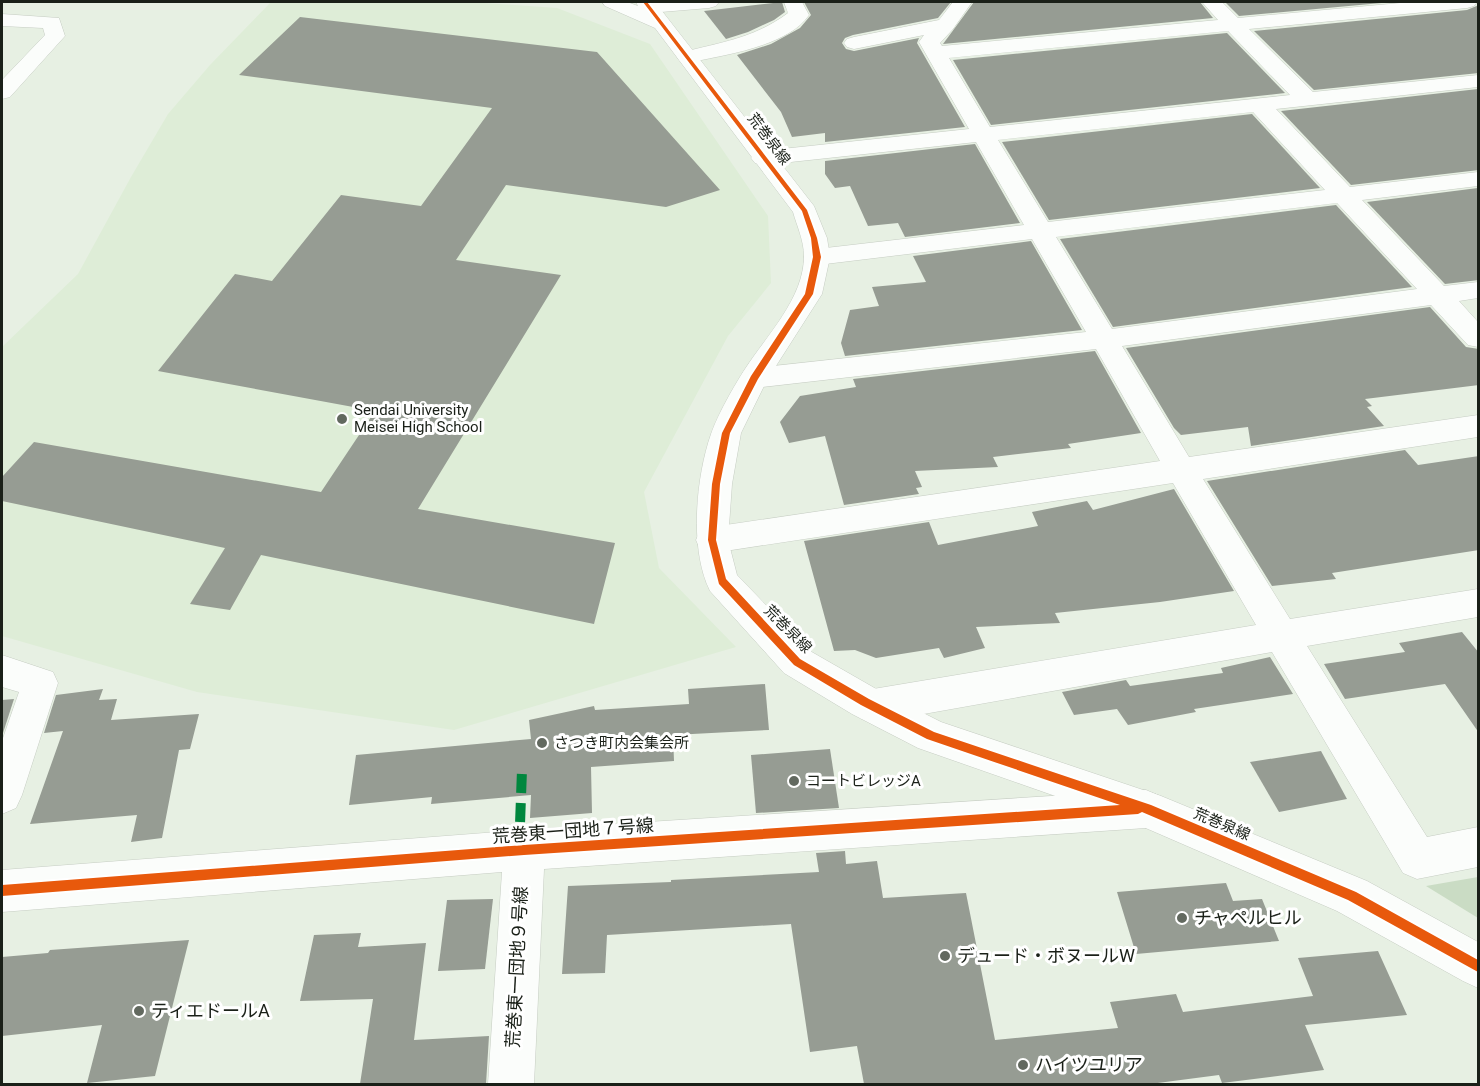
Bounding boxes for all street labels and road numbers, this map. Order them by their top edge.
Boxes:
street label: 荒巻泉線 [744,110,794,168]
street label: 荒巻泉線 [760,601,816,657]
street label: 荒巻泉線 [1191,804,1253,844]
street label: 荒巻東一団地７号線 [491,814,655,847]
street label: 荒巻東一団地９号線 [502,886,531,1048]

